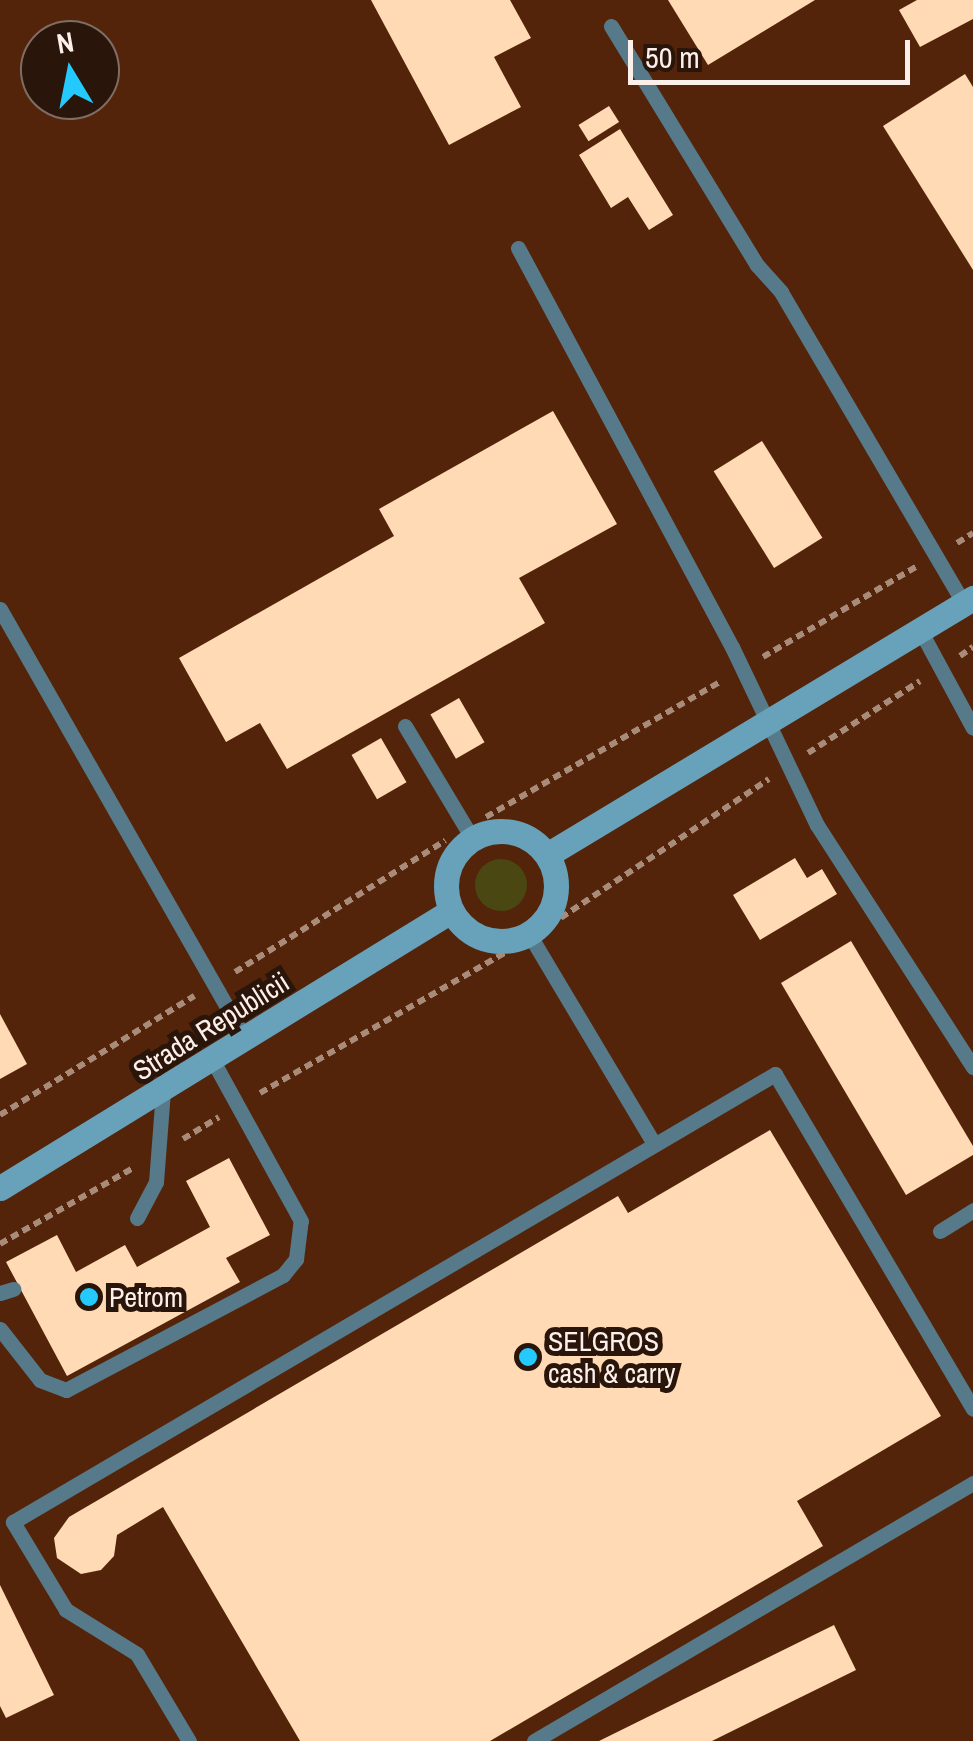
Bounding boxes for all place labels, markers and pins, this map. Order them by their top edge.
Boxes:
place label: Petrom [109,1280,183,1314]
marker: Petrom [78,1286,100,1308]
place label: SELGROS cash & carry [548,1324,676,1390]
marker: SELGROS cash & carry [517,1346,539,1368]

